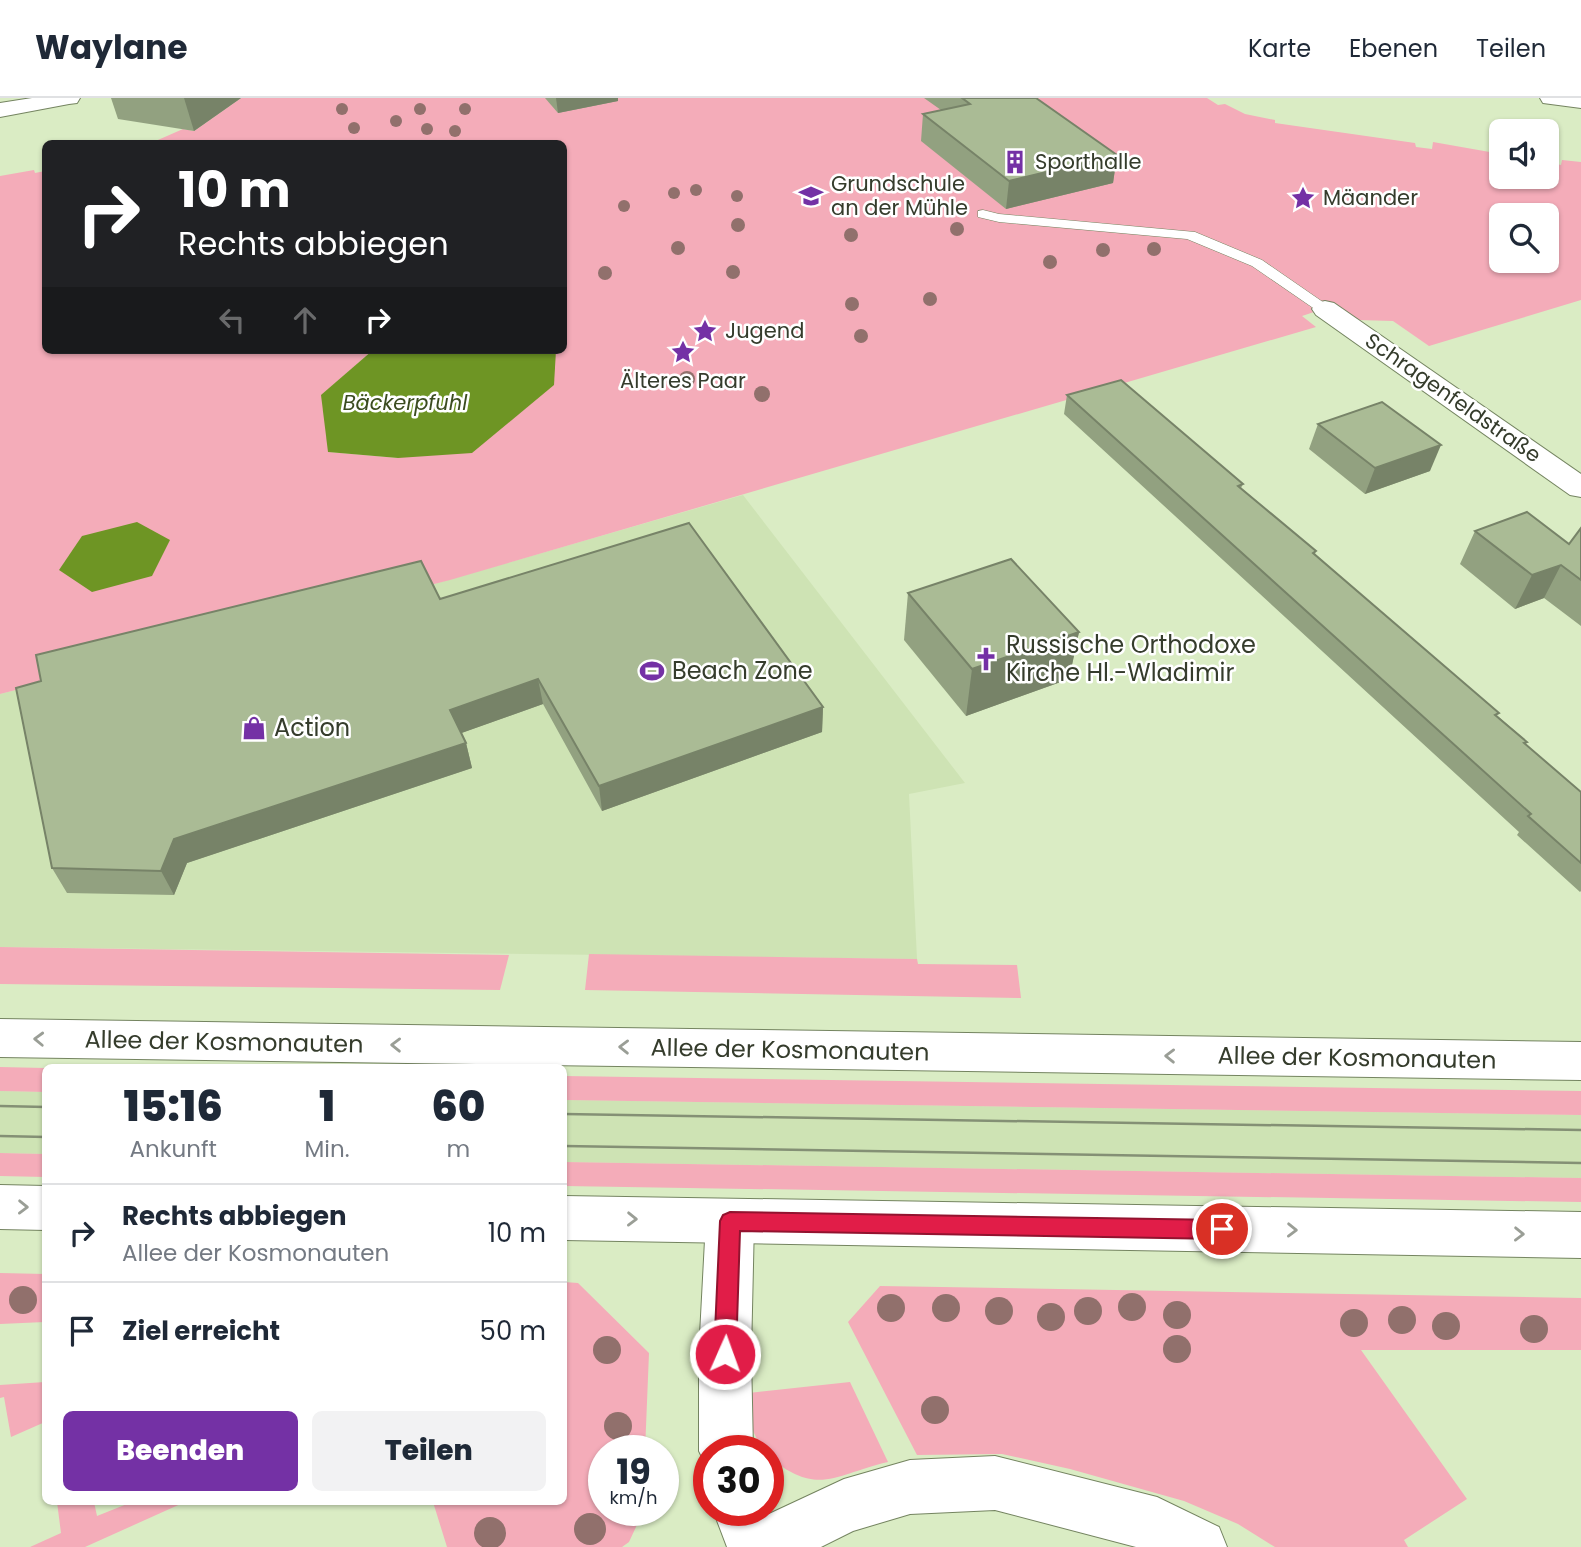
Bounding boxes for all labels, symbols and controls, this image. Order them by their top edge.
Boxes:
text: Waylane [35,24,188,71]
text: Karte [1248,32,1311,65]
text: Ebenen [1349,32,1438,65]
text: Teilen [1476,32,1546,65]
map controls [1489,119,1559,273]
button: sound [1489,119,1559,189]
place label: Sporthalle [1035,147,1141,176]
building icon: Sporthalle [1001,148,1029,176]
text: 10 m [178,156,291,224]
icon: right [63,168,154,259]
place label: Grundschule an der Mühle [831,169,968,222]
school or university icon: Grundschule an der Mühle [797,182,825,210]
place label: Mäander [1323,183,1418,212]
place icon: Mäander [1289,184,1317,212]
button: search [1489,203,1559,273]
text: Rechts abbiegen [178,221,449,266]
icon: left [213,301,251,339]
icon: ahead [286,301,324,339]
icon: right [359,301,397,339]
place label: Jugend [725,316,804,345]
place icon: Jugend [691,317,719,345]
street label: Schragenfeldstraße [1360,326,1547,469]
place icon: Älteres Paar [669,338,697,366]
place label: Älteres Paar [620,366,746,395]
water label: Bäckerpfuhl [343,388,468,417]
place label: Russische Orthodoxe Kirche Hl.-Wladimir [1006,628,1256,689]
church icon: Russische Orthodoxe Kirche Hl.-Wladimir [972,645,1000,673]
place label: Beach Zone [672,654,813,687]
sports icon: Beach Zone [638,657,666,685]
place label: Action [274,711,350,744]
shop icon: Action [240,714,268,742]
street label: Allee der Kosmonauten [84,1023,364,1060]
street label: Allee der Kosmonauten [650,1031,930,1068]
one-way arrow [34,1032,45,1047]
one-way arrow [391,1037,402,1052]
street label: Allee der Kosmonauten [1217,1039,1497,1076]
one-way arrow [618,1040,629,1055]
one-way arrow [1164,1048,1175,1064]
text: 15:16 [124,1077,223,1136]
text: 1 [319,1077,335,1136]
text: 60 [431,1077,485,1136]
text: Ankunft [130,1133,217,1165]
text: Min. [305,1133,350,1165]
text: m [446,1133,470,1165]
text: Rechts abbiegen [122,1198,347,1234]
pin [1192,1199,1252,1259]
one-way arrow [18,1200,29,1215]
icon: arrive [1203,1210,1241,1248]
one-way arrow [626,1212,637,1227]
icon: right [63,1214,101,1252]
text: 10 m [488,1215,546,1251]
one-way arrow [1286,1223,1297,1238]
one-way arrow [1514,1226,1525,1242]
text: Allee der Kosmonauten [122,1237,389,1269]
icon: arrive [63,1312,101,1350]
text: Ziel erreicht [122,1313,280,1349]
text: 50 m [480,1313,546,1349]
position arrow [688,1317,762,1391]
button: Beenden [63,1411,298,1491]
button: Teilen [312,1411,546,1491]
speed limit sign: 30 [693,1435,784,1526]
text: 19 [616,1447,651,1496]
text: km/h [610,1485,657,1510]

